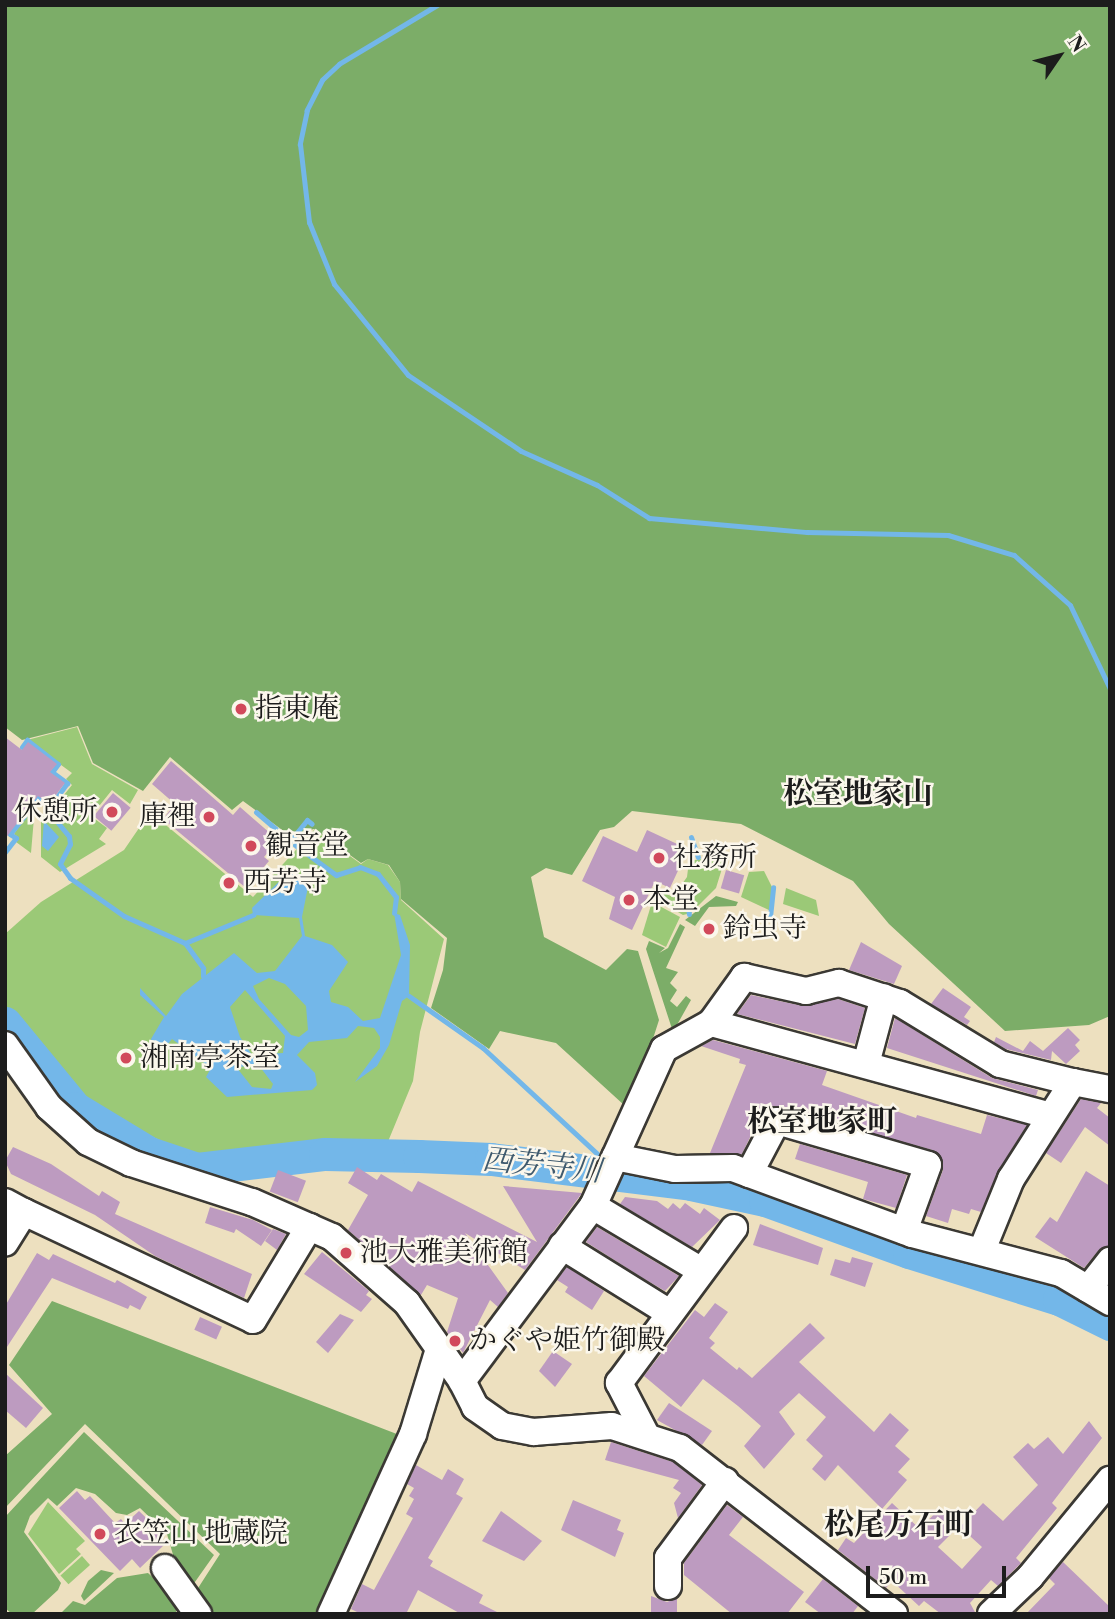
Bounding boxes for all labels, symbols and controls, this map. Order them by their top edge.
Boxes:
north arrow [1024,21,1094,91]
text: N [1062,31,1090,57]
place label: 指東庵 [255,692,339,726]
marker: 指東庵 [233,701,249,717]
district label: 松室地家山 [783,776,933,812]
place label: 休憩所 [14,795,98,829]
place label: 庫裡 [139,800,195,834]
marker: 休憩所 [104,804,120,820]
marker: 庫裡 [201,809,217,825]
place label: 観音堂 [265,829,349,863]
marker: 観音堂 [243,838,259,854]
place label: 社務所 [673,841,757,875]
marker: 社務所 [651,850,667,866]
place label: 西芳寺 [243,866,327,900]
marker: 西芳寺 [221,875,237,891]
place label: 本堂 [643,883,699,917]
marker: 本堂 [621,892,637,908]
place label: 鈴虫寺 [723,912,807,946]
marker: 鈴虫寺 [701,921,717,937]
place label: 湘南亭茶室 [140,1041,280,1075]
marker: 湘南亭茶室 [118,1050,134,1066]
district label: 松室地家町 [747,1104,897,1140]
water label: 西芳寺川 [480,1142,604,1190]
place label: 池大雅美術館 [360,1236,528,1270]
marker: 池大雅美術館 [338,1245,354,1261]
place label: かぐや姫竹御殿 [469,1324,665,1358]
marker: かぐや姫竹御殿 [447,1333,463,1349]
district label: 松尾万石町 [824,1507,974,1543]
place label: 衣笠山 地蔵院 [114,1517,288,1551]
marker: 衣笠山 地蔵院 [92,1526,108,1542]
scale bar [870,1552,1010,1596]
text: 50 m [879,1565,927,1591]

